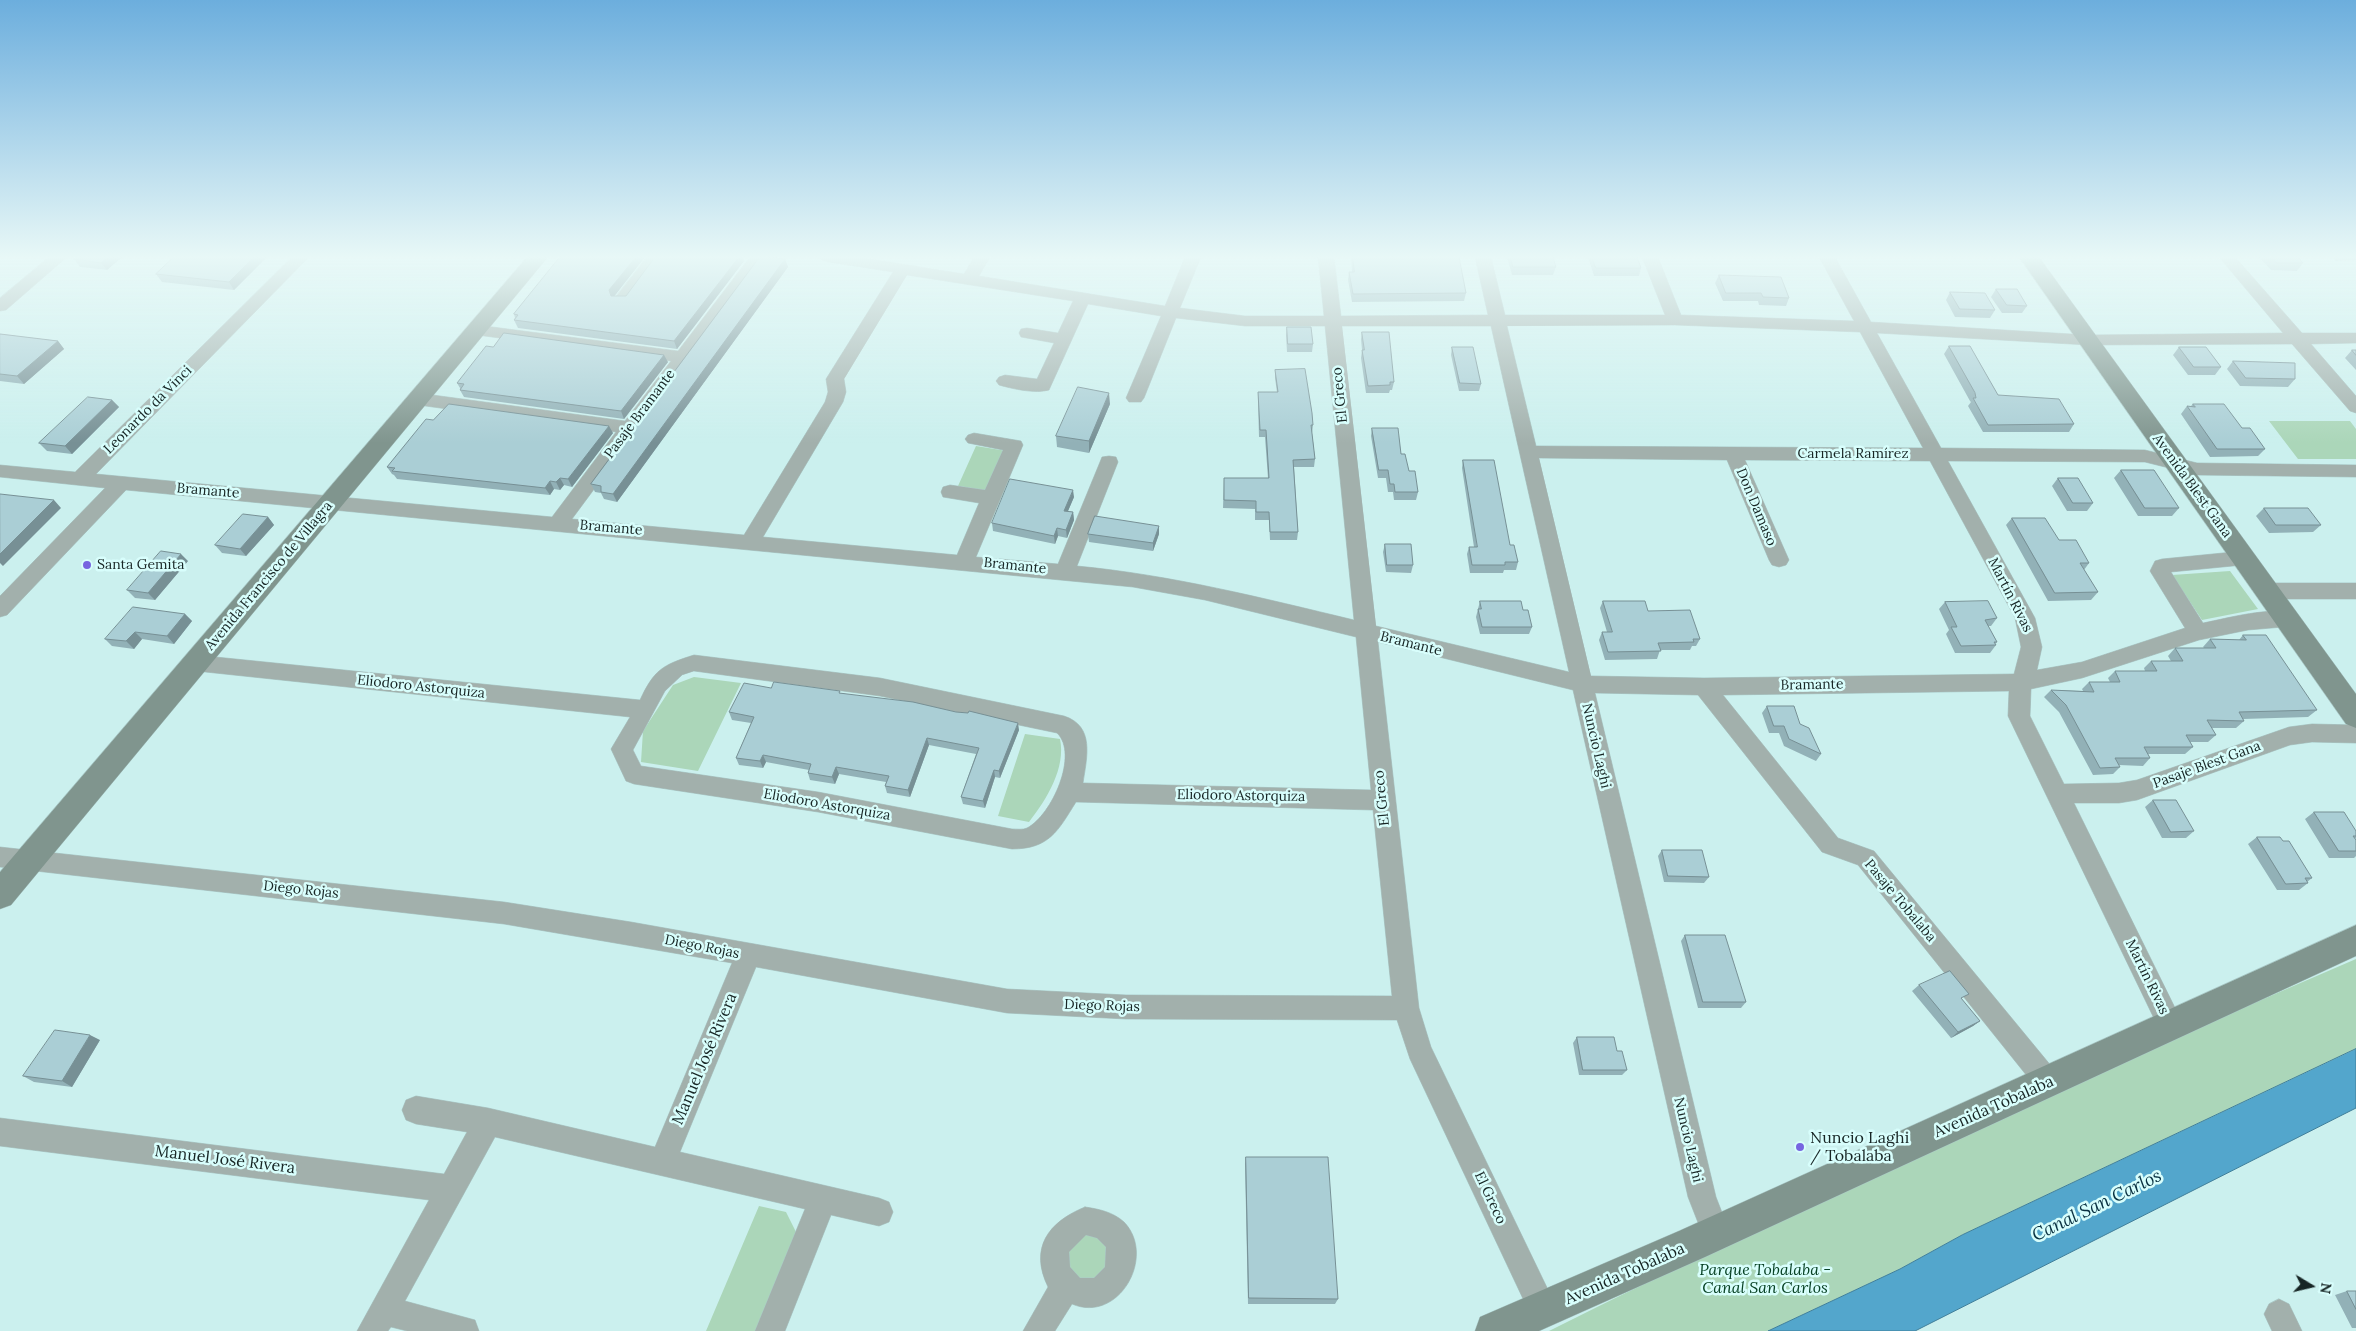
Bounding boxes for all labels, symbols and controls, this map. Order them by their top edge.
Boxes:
street label: Leonardo da Vinci [100,362,196,458]
street label: Pasaje Bramante [601,366,679,462]
street label: El Greco [1329,366,1351,424]
street label: Avenida Blest Gana [2149,431,2235,541]
street label: Carmela Ramírez [1797,446,1909,462]
street label: Don Damaso [1732,466,1780,548]
street label: Bramante [176,480,240,502]
street label: Avenida Francisco de Villagra [202,498,336,654]
street label: Bramante [579,517,643,539]
street label: Bramante [983,554,1047,578]
street label: Martín Rivas [1984,555,2036,635]
place label: Santa Gemita [97,557,184,573]
marker: Santa Gemita [81,559,93,571]
street label: Bramante [1378,628,1444,660]
street label: Eliodoro Astorquiza [356,672,486,702]
street label: Bramante [1780,676,1844,694]
street label: Nuncio Laghi [1578,702,1614,790]
street label: Pasaje Blest Gana [2151,738,2263,792]
street label: El Greco [1371,769,1393,827]
street label: Eliodoro Astorquiza [762,786,892,824]
street label: Eliodoro Astorquiza [1177,786,1305,806]
street label: Pasaje Tobalaba [1861,856,1939,946]
street label: Diego Rojas [262,878,340,902]
street label: Diego Rojas [663,932,741,962]
street label: Martín Rivas [2122,937,2172,1017]
street label: Manuel José Rivera [669,990,741,1128]
street label: Diego Rojas [1064,996,1140,1016]
street label: Avenida Tobalaba [1931,1072,2057,1142]
street label: Nuncio Laghi [1670,1096,1706,1184]
place label: Nuncio Laghi / Tobalaba [1810,1128,1909,1166]
marker: Nuncio Laghi / Tobalaba [1794,1141,1806,1153]
street label: Manuel José Rivera [154,1142,296,1178]
water label: Canal San Carlos [2029,1165,2165,1247]
street label: El Greco [1471,1169,1509,1227]
street label: Avenida Tobalaba [1562,1239,1688,1309]
park label: Parque Tobalaba - Canal San Carlos [1699,1260,1831,1298]
north arrow [2286,1261,2336,1311]
text: N [2316,1282,2336,1295]

